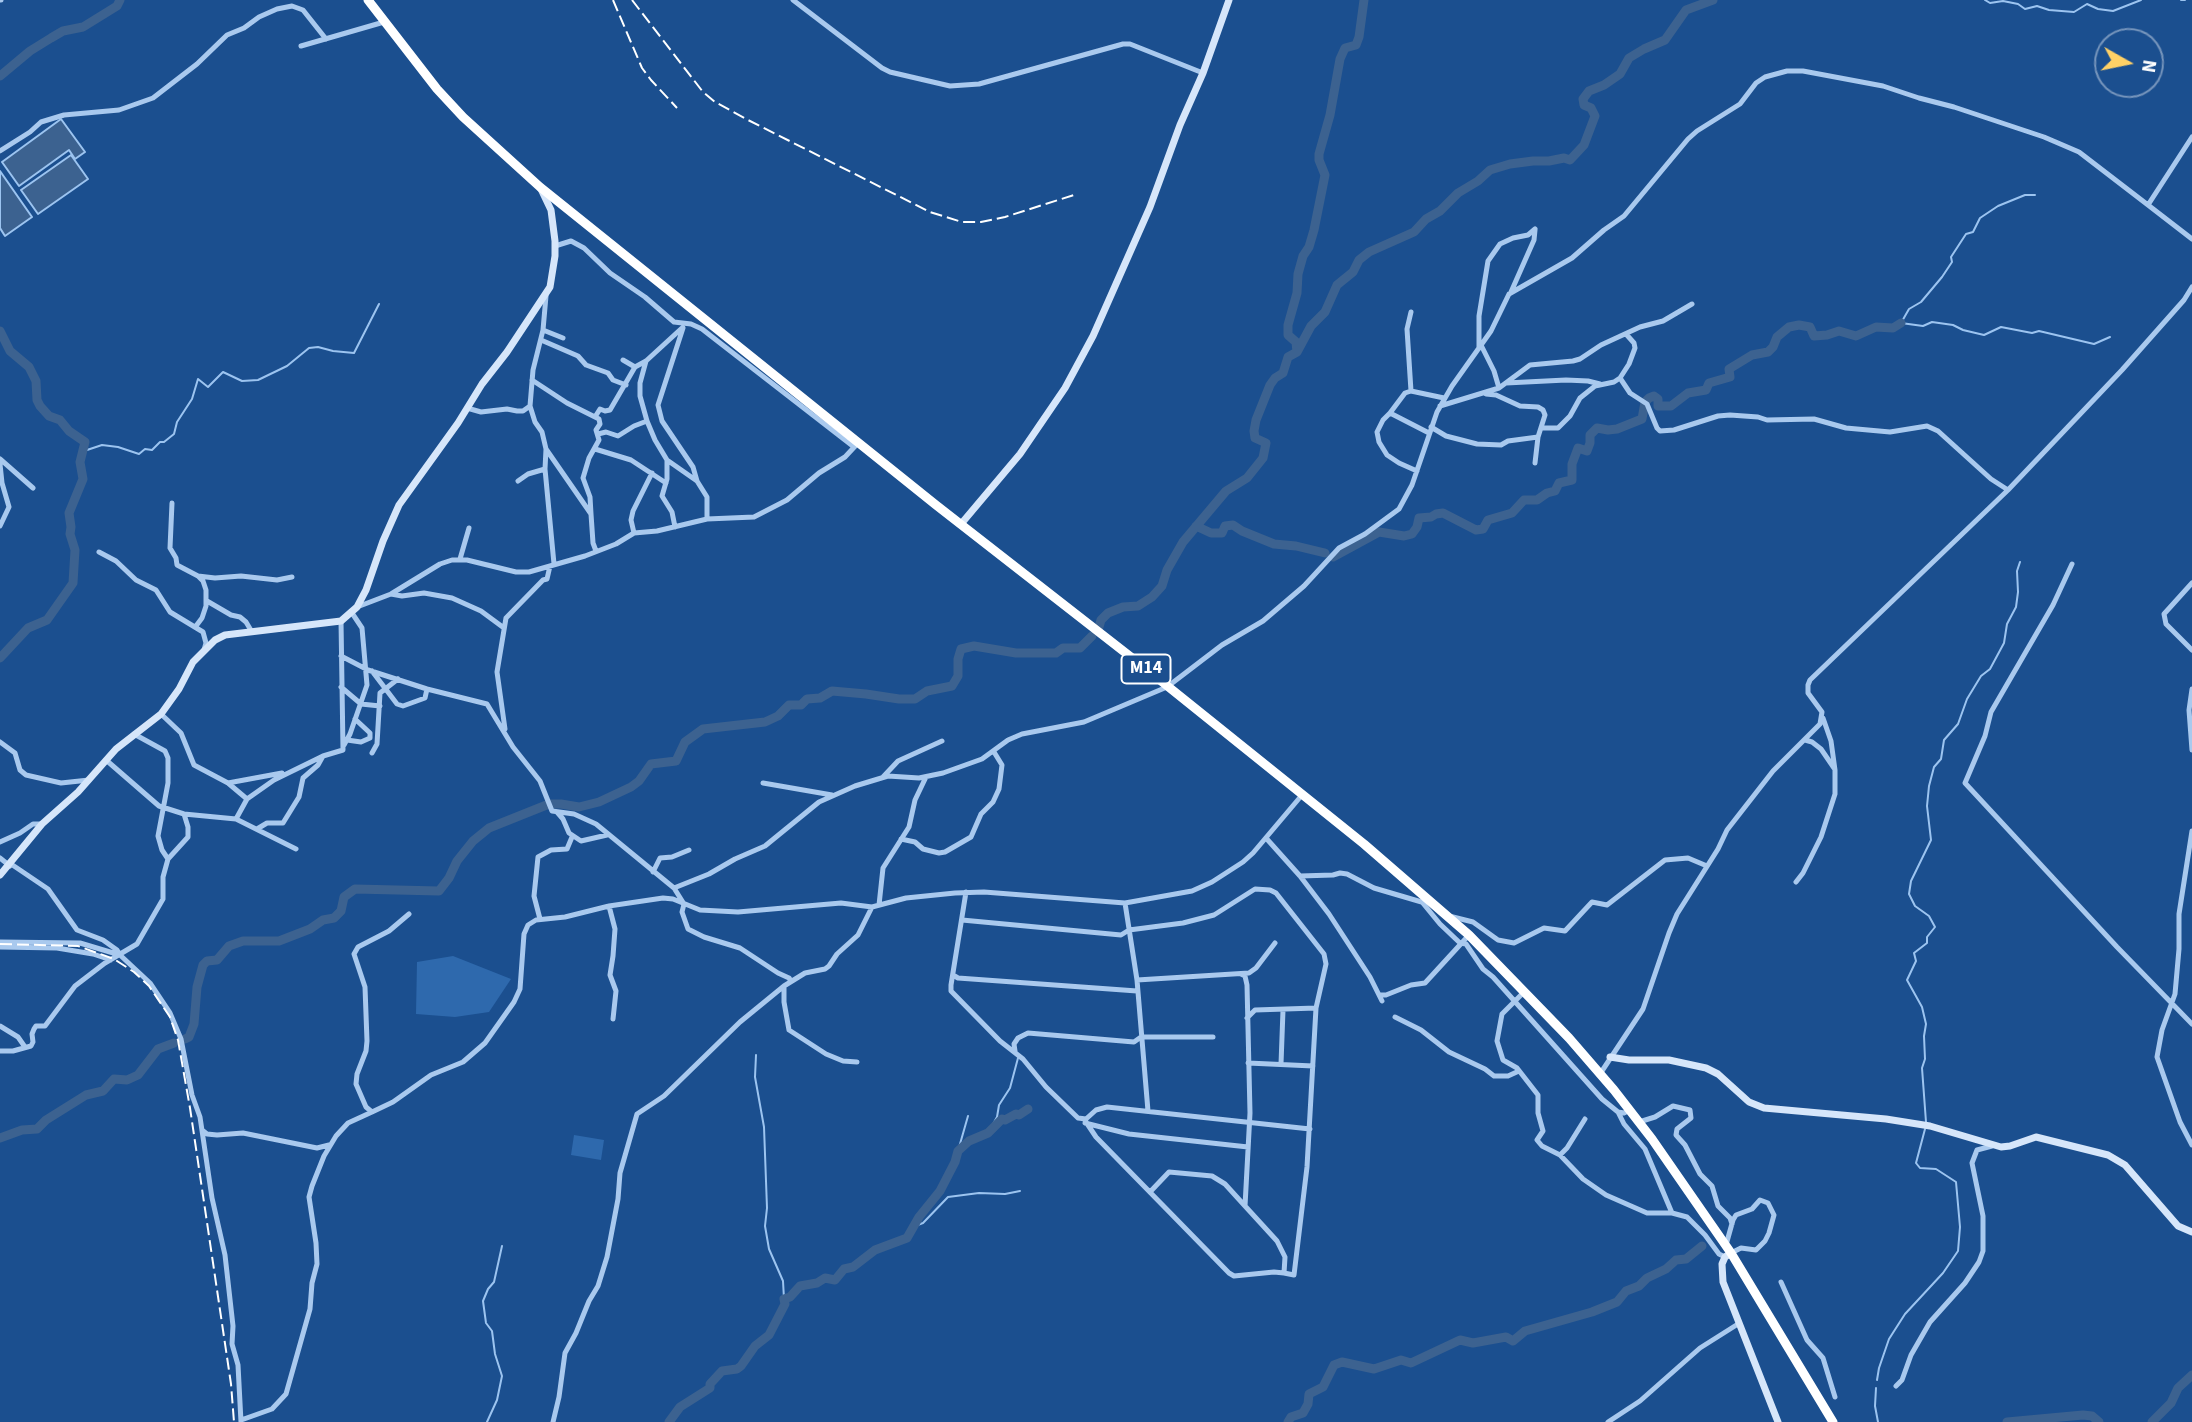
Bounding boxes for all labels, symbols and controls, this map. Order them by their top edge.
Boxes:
north arrow [2094,28,2164,98]
text: N [2134,58,2163,74]
road number: M14 [1122,654,1170,684]

